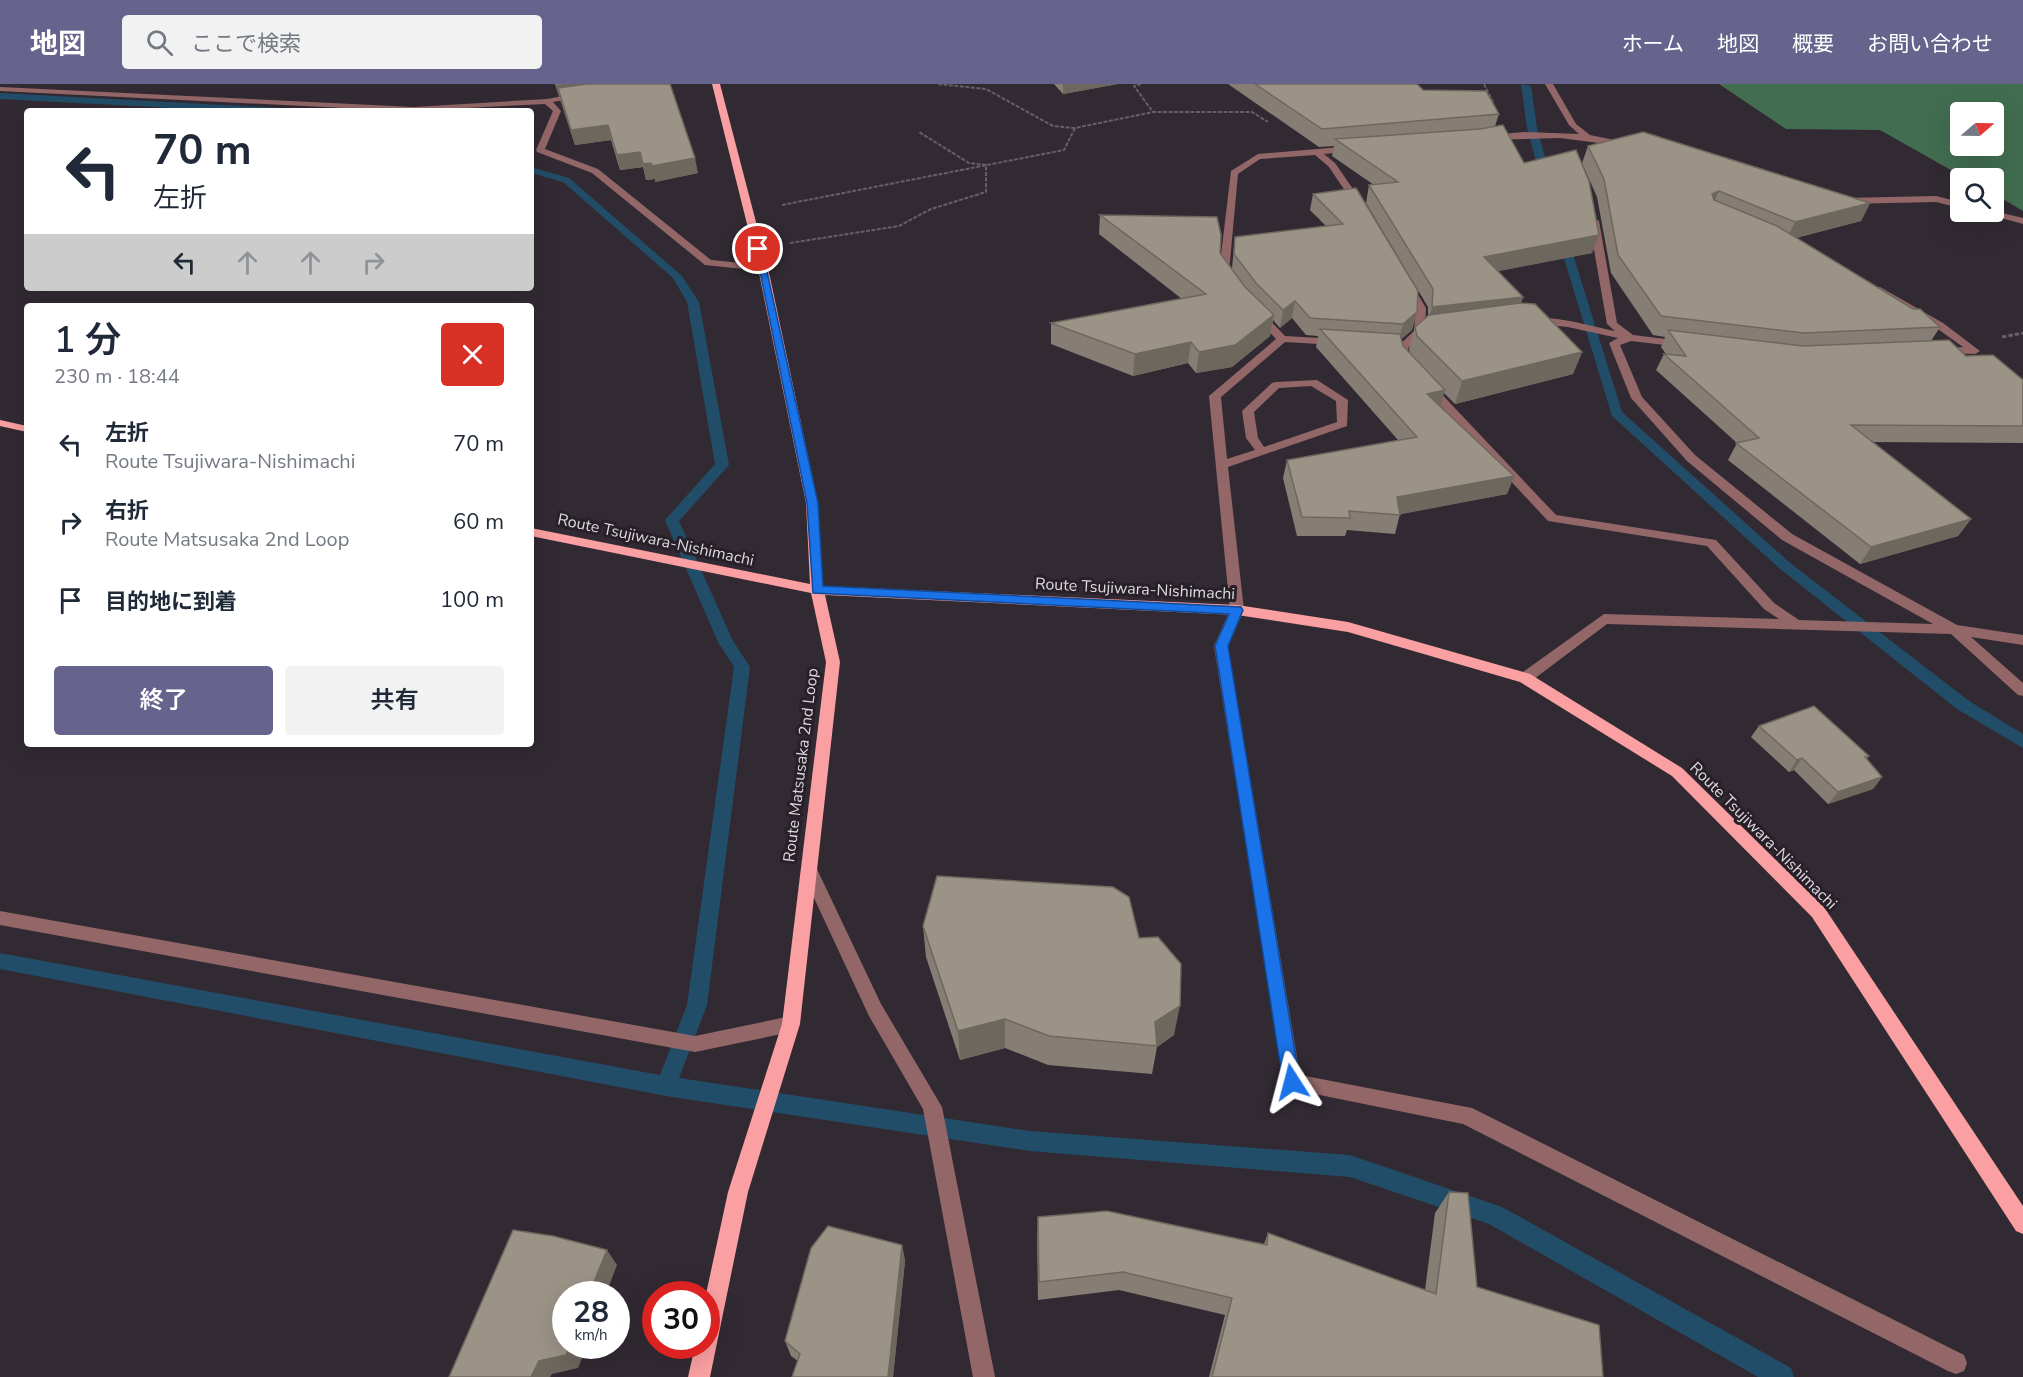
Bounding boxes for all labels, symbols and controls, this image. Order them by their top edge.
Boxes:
search box [122,15,542,69]
text: 地図 [30,25,86,63]
icon: search [143,26,176,59]
text: ここで検索 [191,29,301,59]
text: ホーム [1622,30,1684,58]
text: 地図 [1717,30,1759,58]
text: 概要 [1792,30,1834,58]
text: お問い合わせ [1867,30,1993,58]
north arrow [1950,102,2004,156]
map controls [1950,102,2004,222]
text: 70 m [153,122,252,179]
icon: left [54,132,132,210]
button: search [1950,168,2004,222]
text: 左折 [153,180,207,217]
pin [732,223,783,274]
icon: arrive [741,232,774,265]
icon: left [168,246,201,279]
icon: ahead [231,246,264,279]
icon: ahead [294,246,327,279]
icon: right [357,246,390,279]
text: 1 分 [54,316,121,365]
button: close [441,323,504,386]
text: 230 m · 18:44 [54,363,180,390]
text: 左折 [105,418,149,448]
icon: left [54,428,87,461]
text: 70 m [453,429,504,459]
text: Route Tsujiwara-Nishimachi [105,448,355,475]
text: 右折 [105,496,149,526]
icon: right [54,506,87,539]
text: 60 m [453,507,504,537]
street label: Route Tsujiwara-Nishimachi [556,508,756,572]
text: Route Matsusaka 2nd Loop [105,526,349,553]
street label: Route Tsujiwara-Nishimachi [1034,573,1236,605]
icon: arrive [54,584,87,617]
text: 100 m [440,585,504,615]
text: 目的地に到着 [105,587,237,617]
button: 終了 [54,666,273,735]
button: 共有 [285,666,504,735]
street label: Route Matsusaka 2nd Loop [778,667,824,863]
street label: Route Tsujiwara-Nishimachi [1685,757,1842,914]
position arrow [1260,1050,1324,1114]
speed limit sign: 30 [642,1281,720,1359]
text: 28 [573,1292,609,1333]
text: km/h [574,1325,608,1345]

